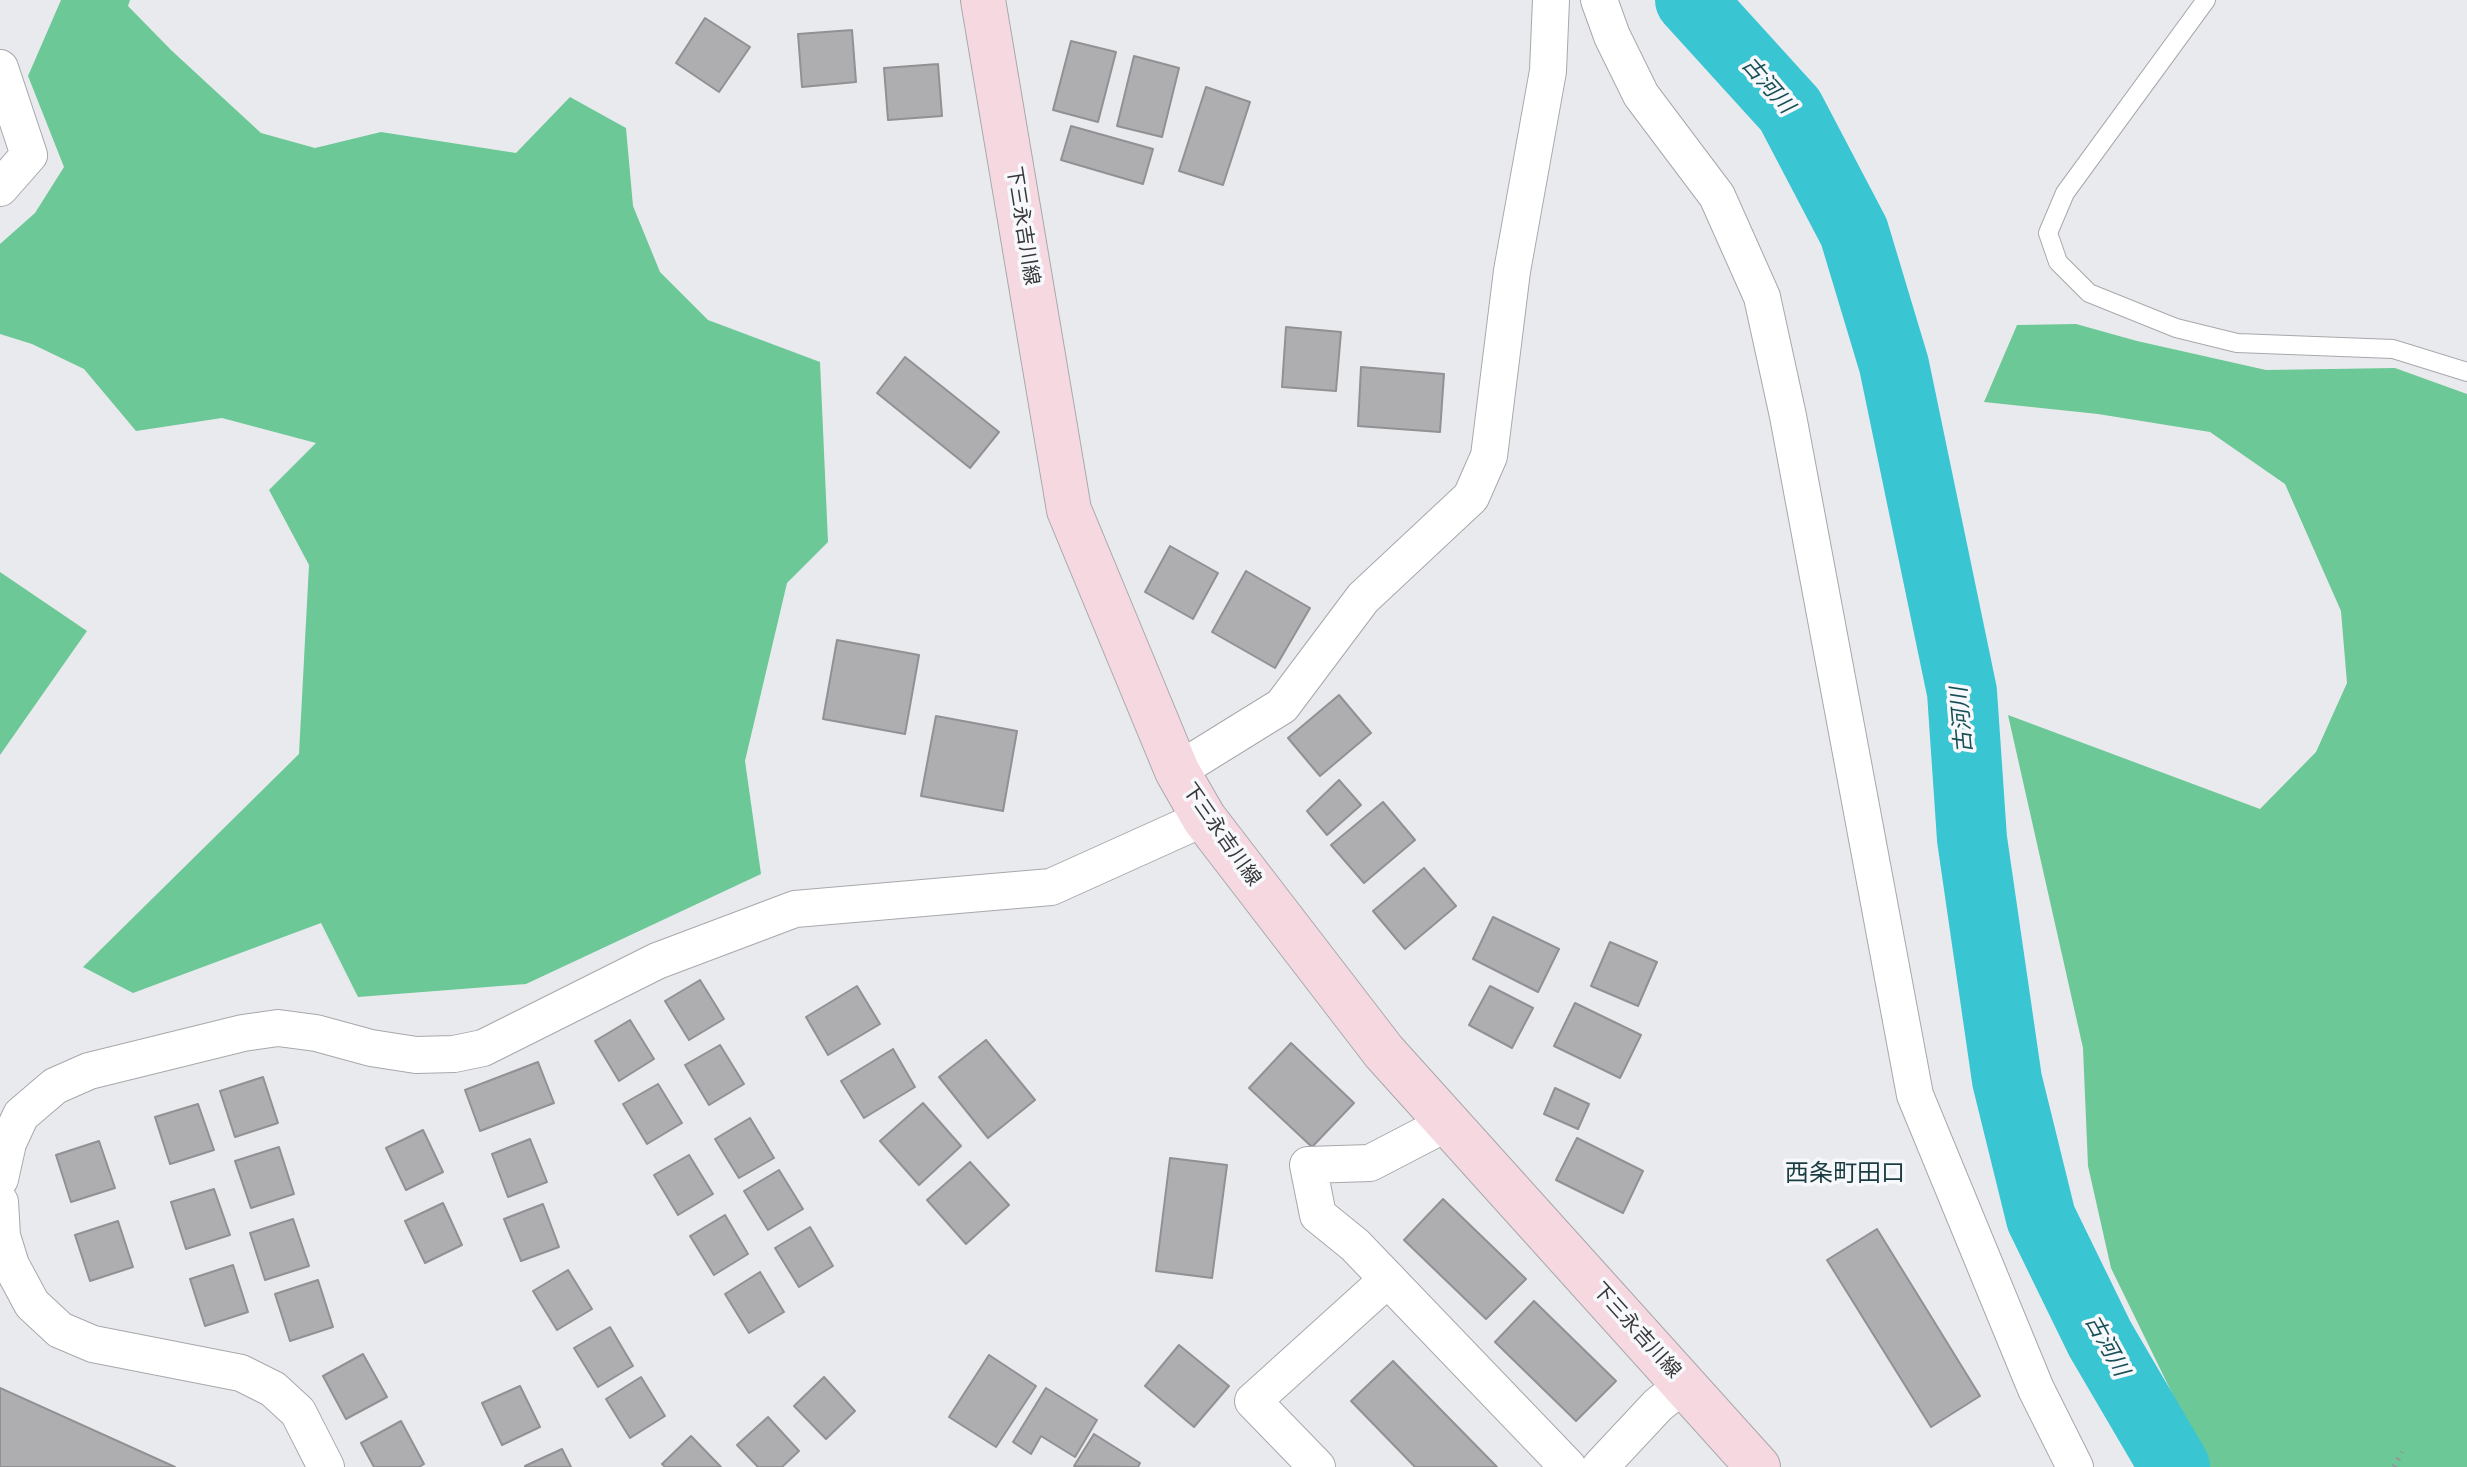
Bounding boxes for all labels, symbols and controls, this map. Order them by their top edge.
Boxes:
water label: 古河川 [1735,52,1799,120]
street label: 下三永吉川線 [1001,165,1043,287]
water label: 古河川 [1947,686,1979,754]
street label: 下三永吉川線 [1177,779,1265,891]
district label: 西条町田口 [1785,1161,1905,1189]
street label: 下三永吉川線 [1587,1278,1685,1384]
water label: 古河川 [2078,1311,2134,1381]

